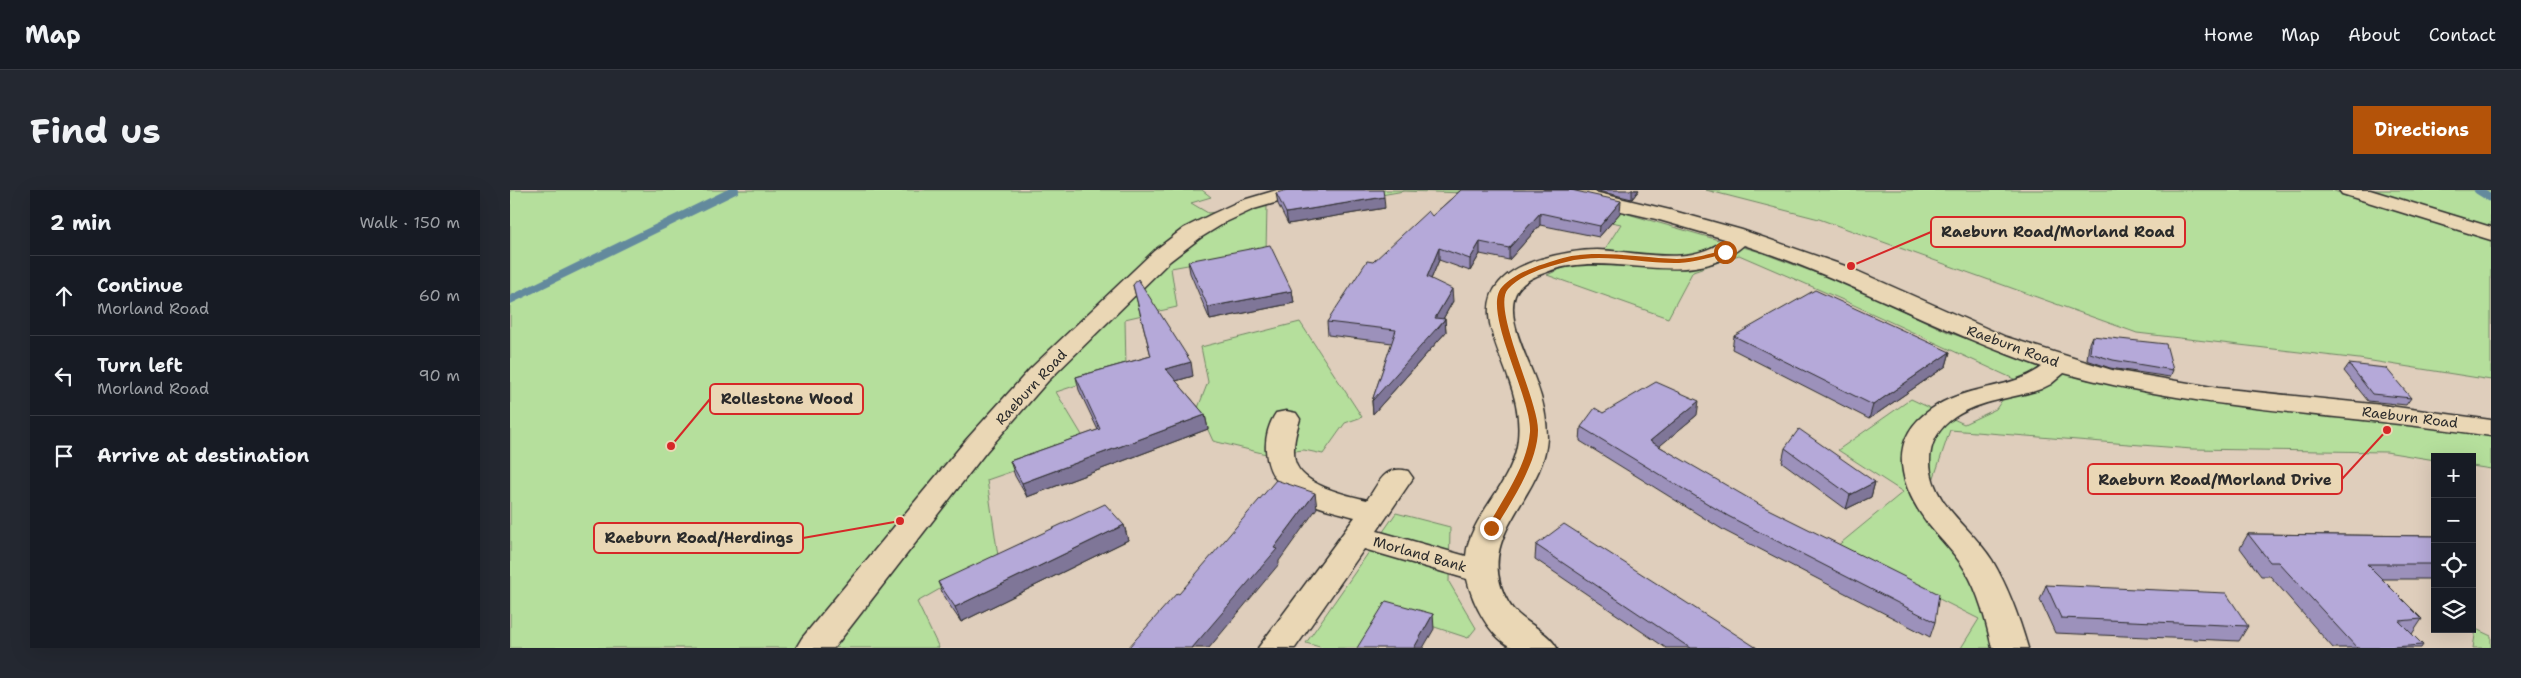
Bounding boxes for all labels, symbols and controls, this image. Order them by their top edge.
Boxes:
text: Map [25,19,81,51]
text: Home [2204,23,2253,47]
text: Map [2281,23,2320,47]
text: About [2348,23,2401,47]
text: Contact [2429,23,2496,47]
button: Directions [2353,106,2491,154]
text: Find us [30,107,161,154]
text: 2 min [50,209,111,237]
text: Walk · 150 m [359,212,460,233]
callout: Raeburn Road/Morland Road [1931,217,2185,247]
text: Raeburn Road/Morland Road [1941,222,2175,242]
route start [1714,241,1737,264]
text: Continue [97,273,183,298]
icon: ahead [50,282,78,310]
text: 60 m [419,285,460,306]
text: Morland Road [97,298,209,319]
street label: Raeburn Road [1964,321,2062,371]
street label: Raeburn Road [991,345,1071,429]
text: Turn left [97,353,183,378]
icon: left [50,362,78,390]
text: 90 m [419,365,460,386]
text: Morland Road [97,378,209,399]
callout: Rollestone Wood [710,384,863,414]
text: Rollestone Wood [721,389,853,409]
street label: Raeburn Road [2361,402,2459,432]
icon: arrive [50,442,78,470]
text: Arrive at destination [97,443,309,468]
map controls [2431,453,2476,633]
button: + [2431,453,2476,498]
callout: Raeburn Road/Morland Drive [2088,464,2342,494]
text: Raeburn Road/Morland Drive [2098,470,2332,490]
button: − [2431,498,2476,543]
route end [1480,517,1503,540]
callout: Raeburn Road/Herdings [594,523,803,553]
text: Raeburn Road/Herdings [605,528,793,548]
street label: Morland Bank [1371,532,1469,576]
button: locate [2431,543,2476,588]
button: layers [2431,588,2476,633]

